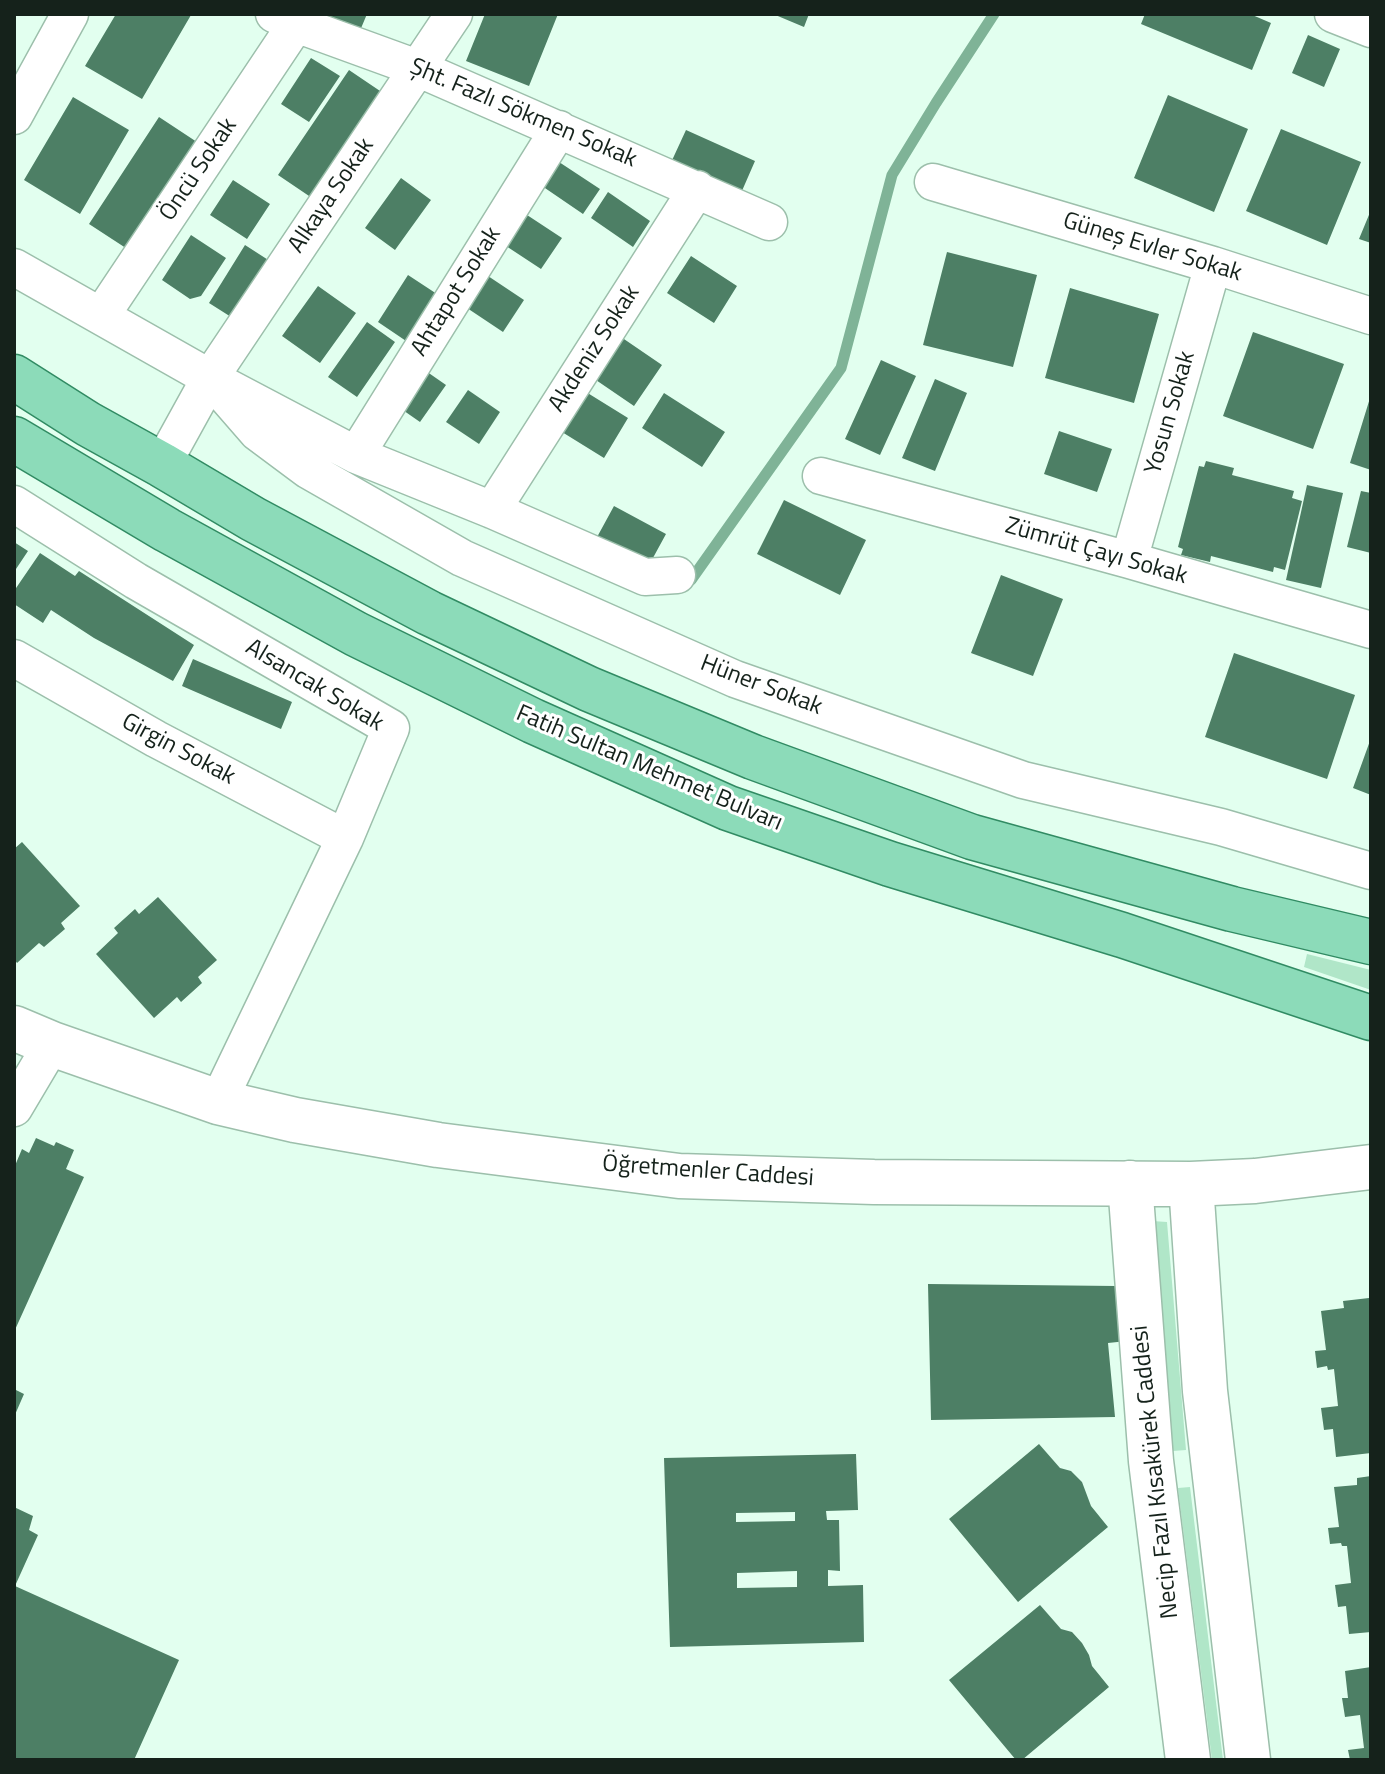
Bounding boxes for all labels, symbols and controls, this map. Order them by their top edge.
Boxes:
street label: Şht. Fazlı Sökmen Sokak [405,53,641,175]
street label: Öncü Sokak [154,113,244,227]
street label: Alkaya Sokak [283,133,381,259]
street label: Güneş Evler Sokak [1059,207,1245,289]
street label: Ahtapot Sokak [406,222,508,362]
street label: Akdeniz Sokak [543,280,647,418]
street label: Yosun Sokak [1140,348,1202,478]
street label: Zümrüt Çayı Sokak [1002,512,1190,592]
street label: Alsancak Sokak [240,634,388,738]
street label: Hüner Sokak [696,650,826,722]
street label: Fatih Sultan Mehmet Bulvarı [512,700,786,838]
street label: Girgin Sokak [116,708,240,792]
street label: Öğretmenler Caddesi [601,1150,815,1194]
street label: Necip Fazıl Kısakürek Caddesi [1126,1324,1186,1620]

